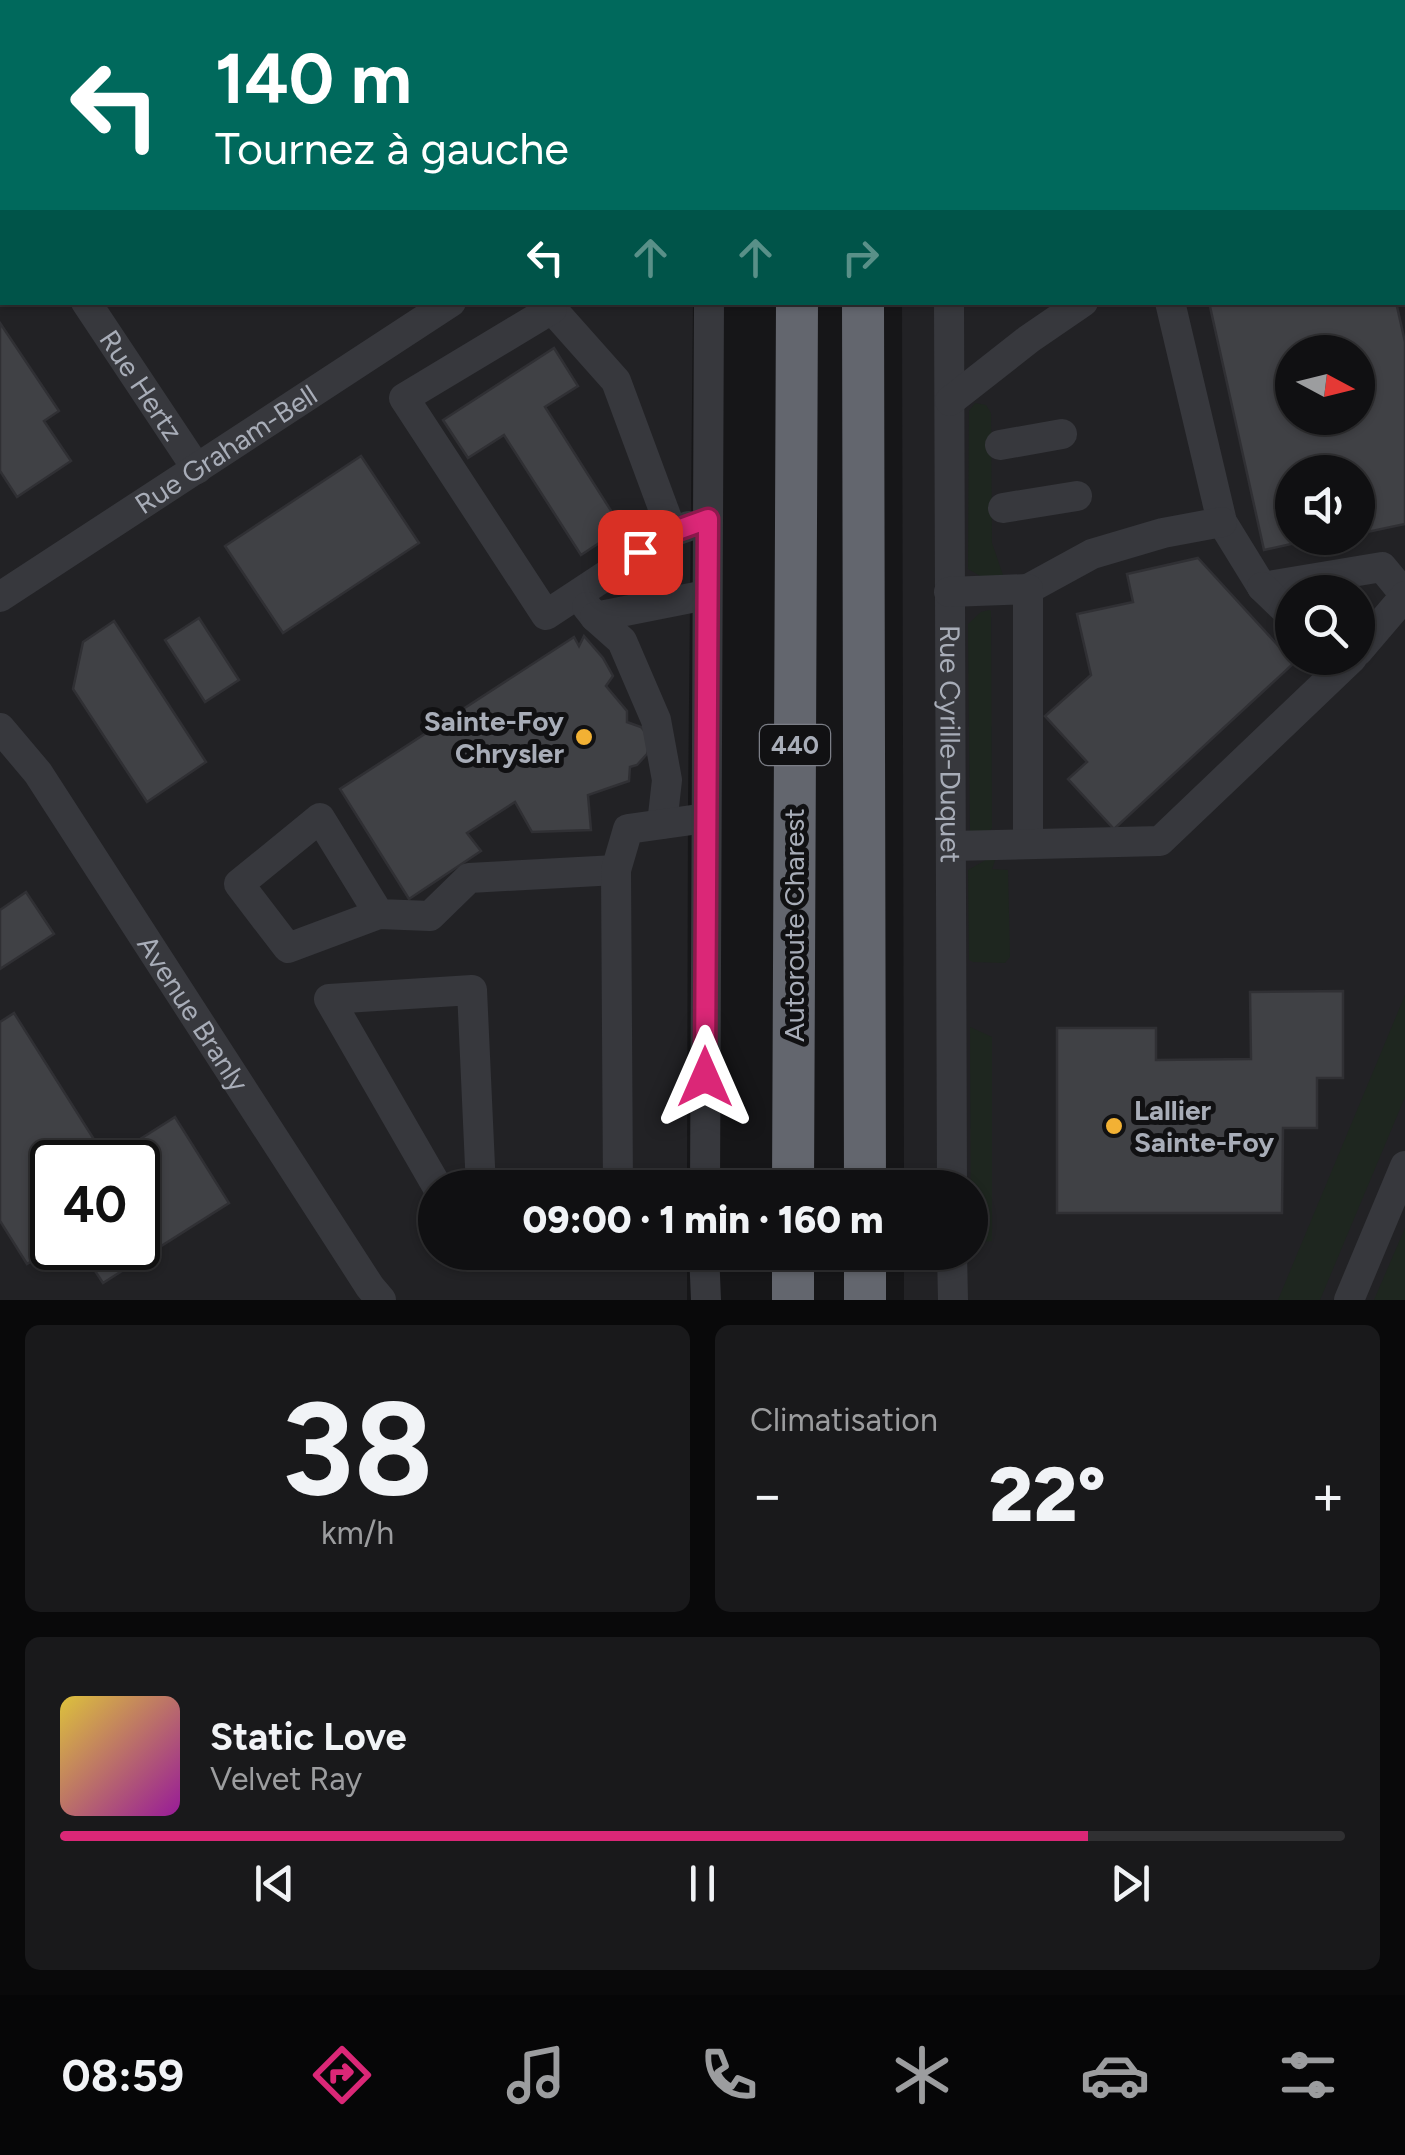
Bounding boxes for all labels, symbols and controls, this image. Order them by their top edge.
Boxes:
text: 140 m [215,36,412,121]
icon: left [50,40,180,170]
text: Tournez à gauche [215,121,569,175]
icon: left [518,230,573,285]
icon: ahead [623,230,678,285]
icon: ahead [728,230,783,285]
icon: right [833,230,888,285]
street label: Rue Hertz [92,324,190,447]
north arrow [1275,335,1375,435]
map controls [1275,335,1375,675]
street label: Rue Graham-Bell [129,377,323,521]
button: sound [1275,455,1375,555]
pin [598,510,683,595]
icon: arrive [613,525,668,580]
button: search [1275,575,1375,675]
street label: Rue Cyrille-Duquet [933,625,968,863]
place label: Sainte-Foy Chrysler [424,704,565,770]
road number: 440 [760,725,830,765]
marker: Sainte-Foy Chrysler [573,726,595,748]
street label: Autoroute Charest [777,808,811,1042]
street label: Avenue Branly [130,929,256,1098]
position arrow [653,1025,757,1129]
place label: Lallier Sainte-Foy [1134,1093,1275,1159]
marker: Lallier Sainte-Foy [1103,1115,1125,1137]
speed limit sign: 40 [30,1140,160,1270]
text: 09:00 · 1 min · 160 m [523,1197,883,1243]
text: 38 [282,1371,433,1527]
text: Climatisation [750,1401,938,1439]
text: 22° [989,1450,1106,1540]
text: − [750,1462,784,1528]
text: + [1311,1462,1345,1528]
text: km/h [321,1514,394,1552]
text: Static Love [210,1714,407,1760]
text: Velvet Ray [210,1760,362,1798]
icon: previous [247,1856,302,1911]
icon: pause [675,1856,730,1911]
icon: next [1103,1856,1158,1911]
icon: directions [307,2040,377,2110]
icon: music [501,2040,571,2110]
icon: phone [694,2040,764,2110]
icon: climate [887,2040,957,2110]
icon: car [1080,2040,1150,2110]
icon: filters [1273,2040,1343,2110]
text: 08:59 [62,2048,184,2102]

